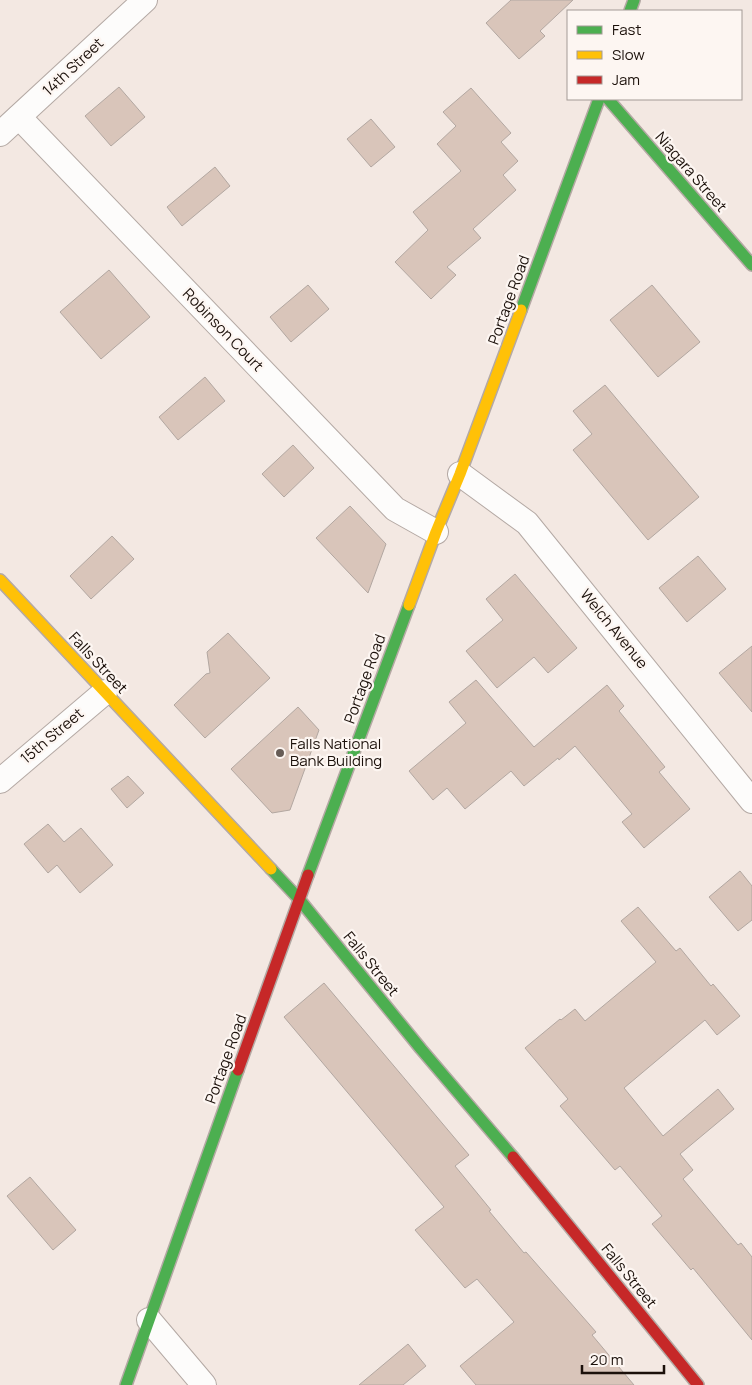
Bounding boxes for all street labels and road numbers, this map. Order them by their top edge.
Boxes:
street label: 14th Street [37,33,108,100]
street label: Niagara Street [651,127,732,216]
street label: Portage Road [483,252,534,348]
street label: Robinson Court [178,283,269,376]
street label: Welch Avenue [576,584,653,673]
street label: Falls Street [64,627,132,698]
street label: Portage Road [339,631,390,727]
street label: 15th Street [16,703,88,768]
street label: Falls Street [339,927,404,1000]
street label: Portage Road [200,1011,251,1107]
street label: Falls Street [597,1239,662,1312]

